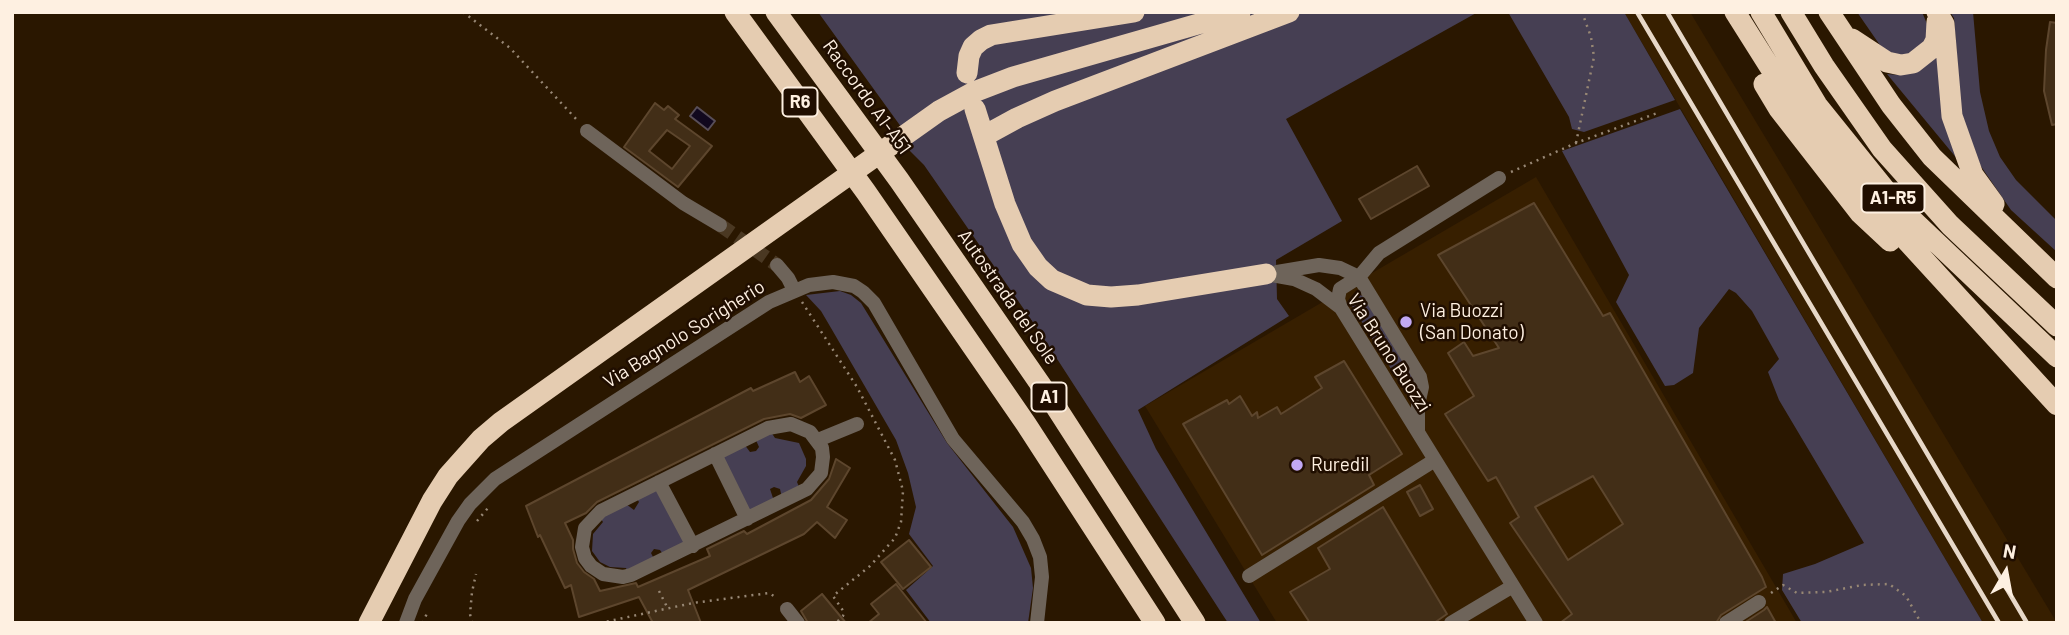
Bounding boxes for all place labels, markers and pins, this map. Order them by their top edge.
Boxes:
place label: Via Buozzi (San Donato) [1420,300,1524,344]
marker: Via Buozzi (San Donato) [1398,314,1414,330]
place label: Ruredil [1311,454,1369,476]
marker: Ruredil [1289,457,1305,473]

